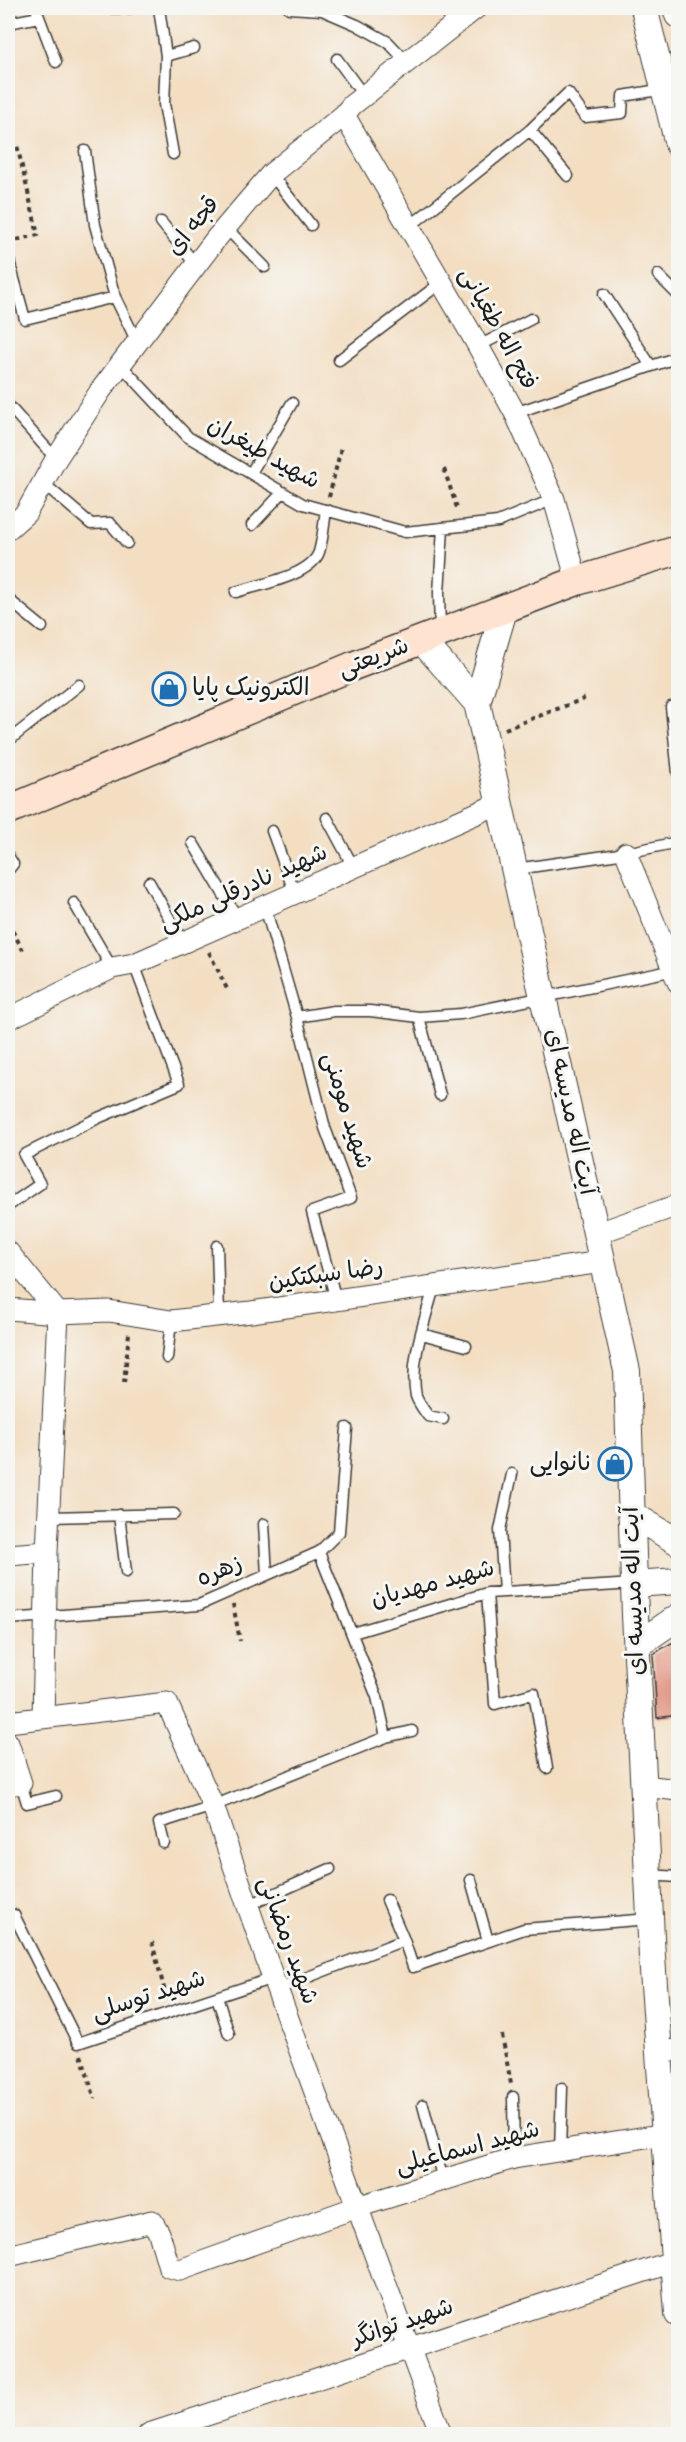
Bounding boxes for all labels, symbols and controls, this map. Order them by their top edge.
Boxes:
street label: قجه ای [159,189,229,265]
street label: فتح اله طغیانی [449,261,545,397]
street label: شهید طیغران [200,409,326,499]
street label: شریعتی [333,629,415,689]
shop icon: الکترونیک پایا [151,671,187,707]
place label: الکترونیک پایا [192,672,310,707]
street label: شهید نادرقلی ملکی [154,836,334,942]
street label: آیت اله مدیسه ای [534,1026,604,1199]
street label: شهید مومنی [312,1048,380,1174]
street label: رضا سبکتکین [266,1251,386,1301]
shop icon: نانوایی [597,1446,633,1482]
place label: نانوایی [530,1447,592,1482]
street label: آیت اله مدیسه ای [615,1505,655,1676]
street label: زهره [192,1547,248,1597]
street label: شهید مهدیان [367,1552,499,1618]
street label: شهید رمضانی [248,1872,326,2010]
street label: شهید توسلی [87,1962,211,2032]
street label: شهید اسماعیلی [392,2113,544,2185]
street label: شهید توانگر [345,2290,459,2358]

